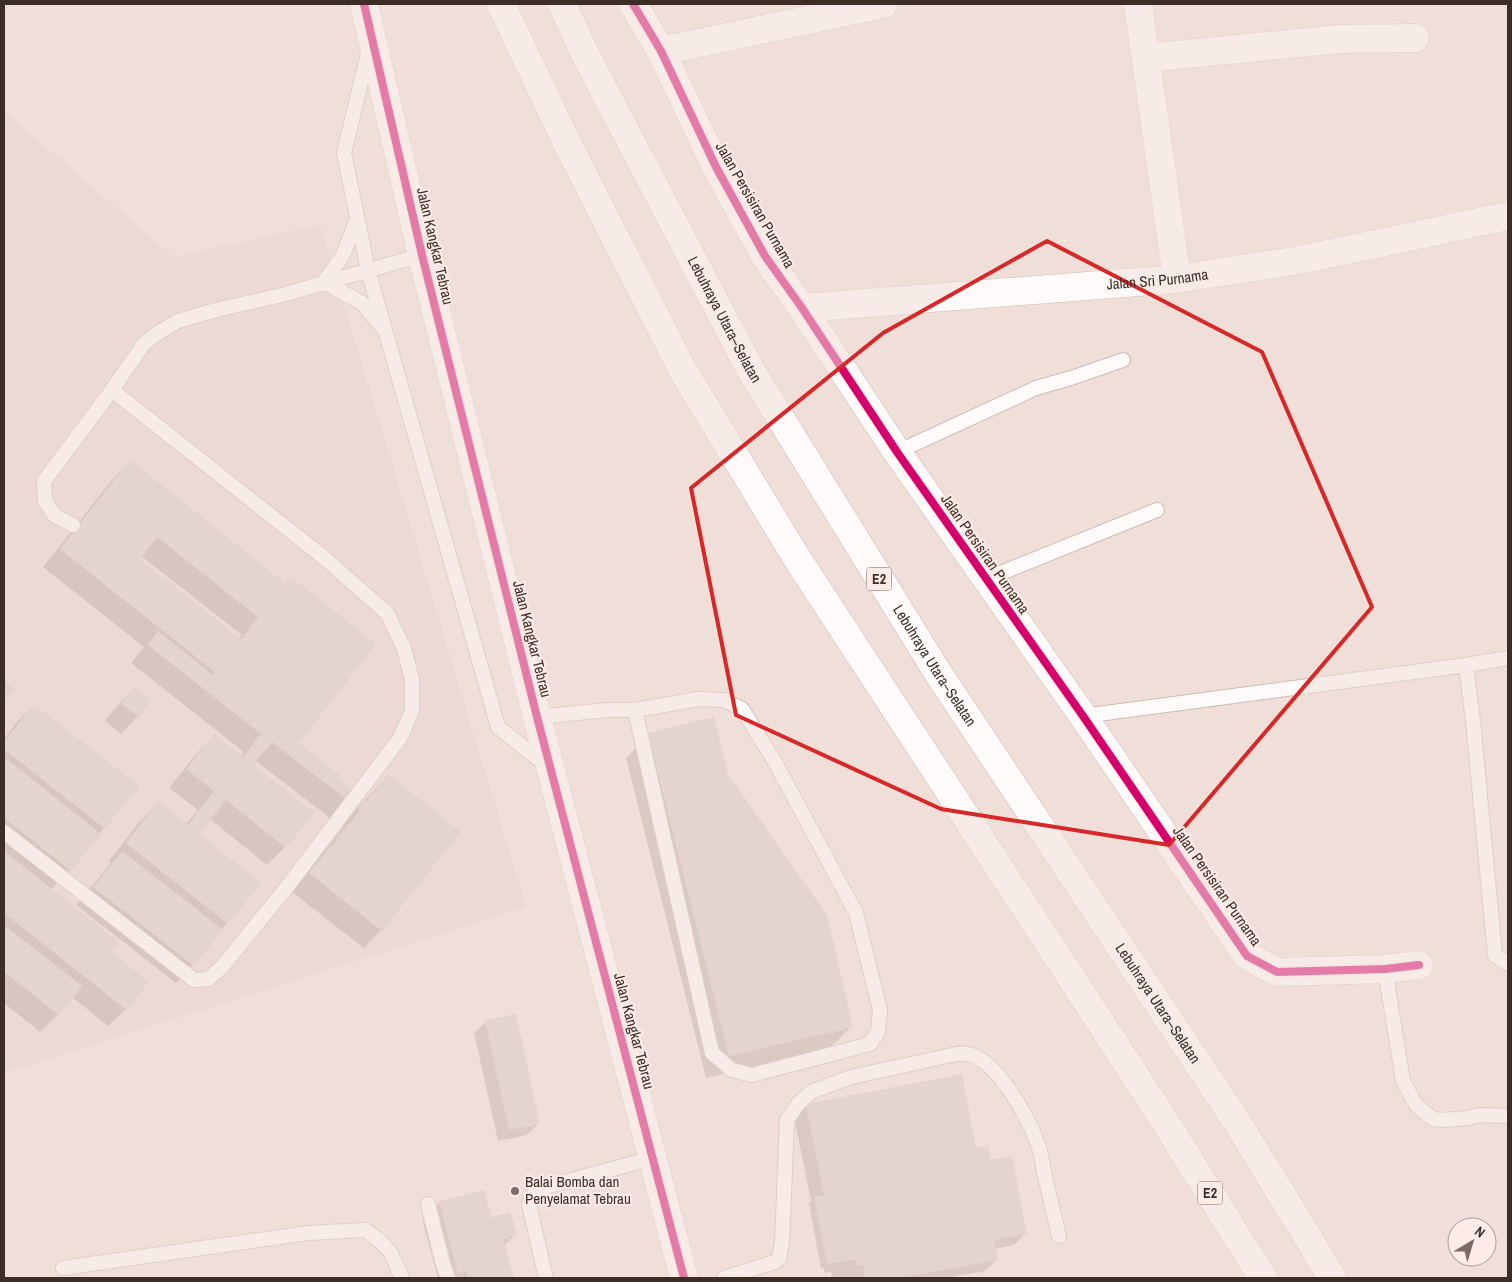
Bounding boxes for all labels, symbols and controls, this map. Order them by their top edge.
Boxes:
street label: Jalan Persisiran Purnama [711,138,800,272]
street label: Jalan Kangkar Tebrau [412,185,459,306]
street label: Lebuhraya Utara–Selatan [683,252,767,387]
street label: Jalan Sri Purnama [1106,263,1210,294]
street label: Jalan Persisiran Purnama [936,489,1035,618]
road number: E2 [866,568,892,590]
street label: Jalan Kangkar Tebrau [508,578,557,699]
street label: Lebuhraya Utara–Selatan [888,601,982,730]
street label: Jalan Persisiran Purnama [1168,821,1267,950]
street label: Lebuhraya Utara–Selatan [1111,939,1206,1067]
street label: Jalan Kangkar Tebrau [609,970,660,1091]
place label: Balai Bomba dan Penyelamat Tebrau [525,1171,631,1209]
road number: E2 [1198,1182,1222,1204]
marker: Balai Bomba dan Penyelamat Tebrau [509,1185,521,1197]
north arrow [1447,1217,1497,1267]
text: N [1471,1222,1489,1241]

